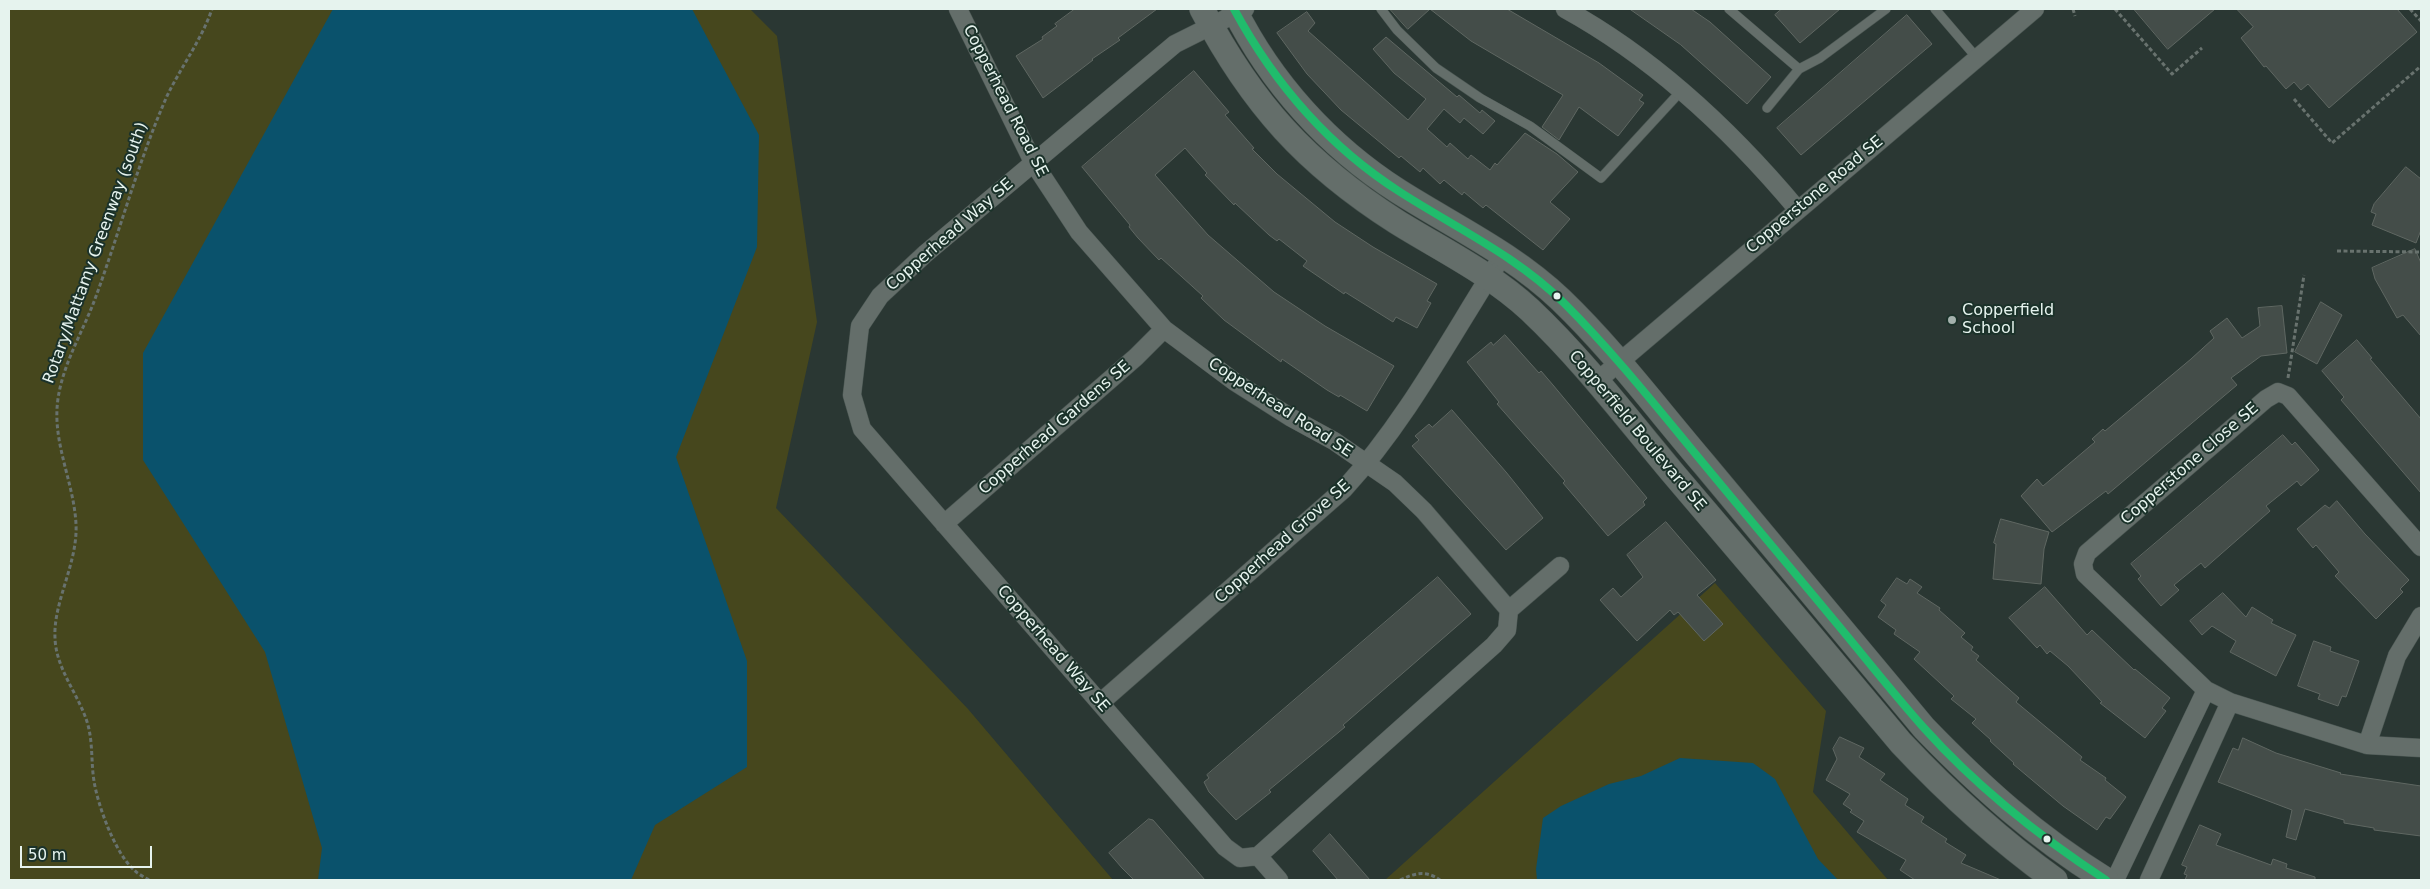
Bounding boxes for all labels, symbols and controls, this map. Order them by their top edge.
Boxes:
street label: Copperhead Road SE [958,22,1052,180]
street label: Rotary/Mattamy Greenway (south) [40,120,152,386]
street label: Copperstone Road SE [1743,132,1887,258]
street label: Copperhead Way SE [883,175,1017,295]
unlabelled marker [1552,291,1562,301]
place label: Copperfield School [1962,301,2054,339]
marker: Copperfield School [1946,314,1958,326]
street label: Copperfield Boulevard SE [1564,347,1710,515]
street label: Copperhead Road SE [1204,354,1356,462]
street label: Copperhead Gardens SE [975,357,1135,499]
street label: Copperstone Close SE [2117,399,2263,529]
street label: Copperhead Grove SE [1211,476,1355,608]
street label: Copperhead Way SE [993,582,1113,716]
unlabelled marker [2042,834,2052,844]
scale bar [22,836,155,868]
text: 50 m [28,846,66,864]

